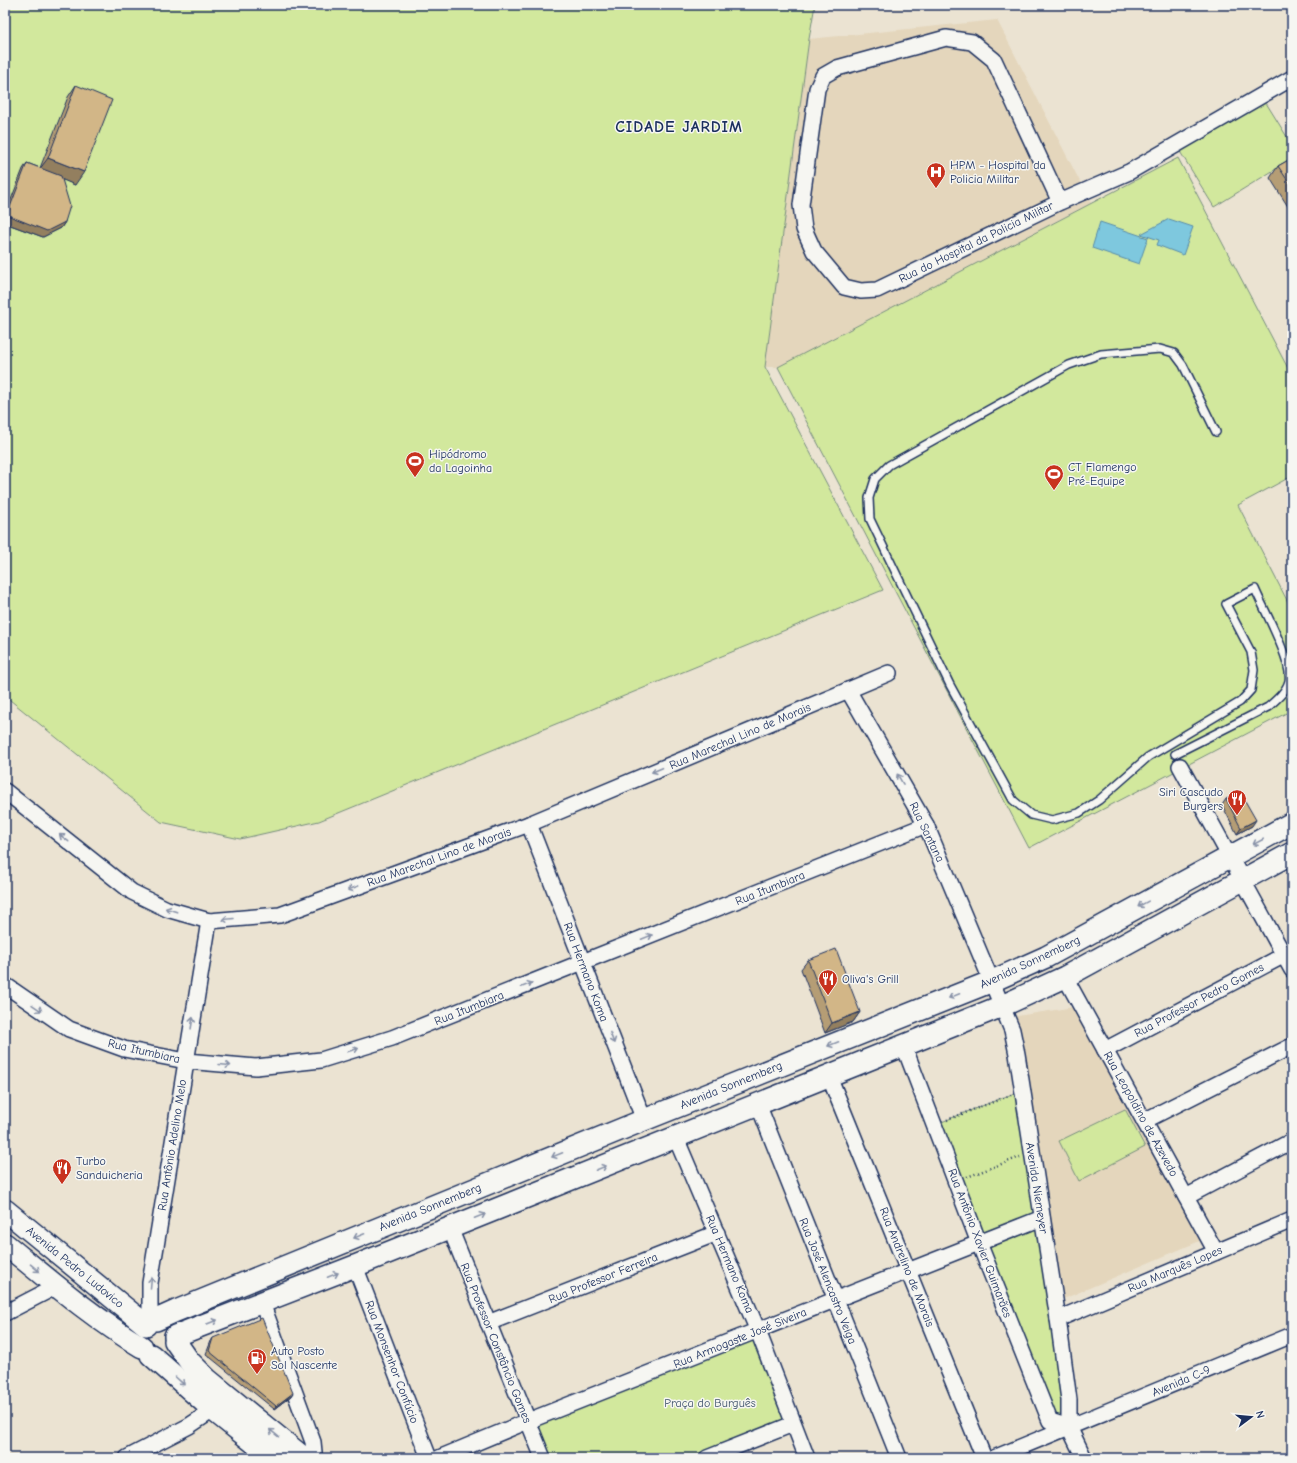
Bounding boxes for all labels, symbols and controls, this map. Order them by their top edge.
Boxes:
district label: CIDADE JARDIM [615,118,743,136]
place label: HPM - Hospital da Policia Militar [950,158,1046,186]
hospital icon: HPM - Hospital da Policia Militar [925,161,947,189]
street label: Rua do Hospital da Policia Militar [896,198,1056,286]
place label: Hipódromo da Lagoinha [429,447,492,475]
sports icon: Hipódromo da Lagoinha [404,450,426,478]
place label: CT Flamengo Pré-Equipe [1068,460,1137,488]
sports icon: CT Flamengo Pré-Equipe [1043,463,1065,491]
street label: Rua Marechal Lino de Morais [667,700,813,772]
one-way arrow [652,767,664,775]
one-way arrow [895,774,903,786]
place label: Siri Cascudo Burgers [1159,785,1223,813]
restaurant icon: Siri Cascudo Burgers [1226,788,1248,816]
street label: Rua Santana [906,800,948,864]
street label: Rua Marechal Lino de Morais [365,824,513,890]
one-way arrow [59,833,70,842]
one-way arrow [1252,838,1264,846]
street label: Rua Itumbiara [733,868,807,908]
one-way arrow [347,885,360,892]
one-way arrow [1138,900,1150,908]
one-way arrow [165,906,178,913]
one-way arrow [222,915,235,923]
street label: Rua Hermano Koma [561,920,611,1024]
one-way arrow [641,932,653,940]
street label: Avenida Sonnemberg [978,933,1082,991]
street label: Rua Professor Pedro Gomes [1132,960,1266,1040]
restaurant icon: Oliva's Grill [817,968,839,996]
place label: Oliva's Grill [842,972,899,986]
one-way arrow [520,980,532,988]
street label: Rua Itumbiara [432,988,506,1028]
one-way arrow [949,993,961,1001]
one-way arrow [31,1004,42,1012]
one-way arrow [188,1017,196,1030]
one-way arrow [608,1031,616,1043]
street label: Rua Itumbiara [106,1036,182,1066]
one-way arrow [828,1041,840,1049]
one-way arrow [346,1046,359,1053]
street label: Rua Leopoldino de Azevedo [1101,1049,1181,1179]
street label: Avenida Sonnemberg [678,1058,784,1112]
one-way arrow [218,1061,231,1068]
street label: Rua Antônio Adelino Melo [155,1078,189,1212]
street label: Avenida Niemeyer [1023,1141,1051,1235]
one-way arrow [551,1152,563,1160]
place label: Turbo Sanduicheria [76,1154,143,1182]
restaurant icon: Turbo Sanduicheria [51,1157,73,1185]
one-way arrow [594,1163,606,1171]
street label: Rua Antônio Xavier Guimarães [945,1167,1015,1319]
street label: Avenida Sonnemberg [377,1180,483,1234]
street label: Rua Andrelino de Morais [877,1205,937,1329]
one-way arrow [473,1212,485,1219]
street label: Rua Hermano Koma [703,1213,757,1315]
street label: Rua José Alencastro Veiga [796,1216,860,1346]
street label: Avenida Pedro Ludovico [23,1223,127,1311]
one-way arrow [353,1233,365,1241]
street label: Rua Marquês Lopes [1126,1243,1224,1295]
street label: Rua Professor Ferreira [546,1250,660,1306]
street label: Rua Professor Constâncio Gomes [457,1261,535,1425]
one-way arrow [30,1264,40,1273]
one-way arrow [327,1270,339,1278]
one-way arrow [147,1277,154,1290]
street label: Rua Monsenhor Confúcio [362,1299,422,1425]
street label: Rua Armogaste José Siveira [671,1305,809,1371]
one-way arrow [205,1317,217,1325]
place label: Auto Posto Sol Nascente [271,1344,337,1372]
fuel station icon: Auto Posto Sol Nascente [246,1347,268,1375]
street label: Avenida C-9 [1150,1362,1212,1400]
one-way arrow [175,1376,185,1385]
park label: Praça do Burguês [664,1396,756,1410]
north arrow [1231,1397,1271,1437]
text: N [1253,1409,1267,1420]
one-way arrow [269,1429,279,1438]

